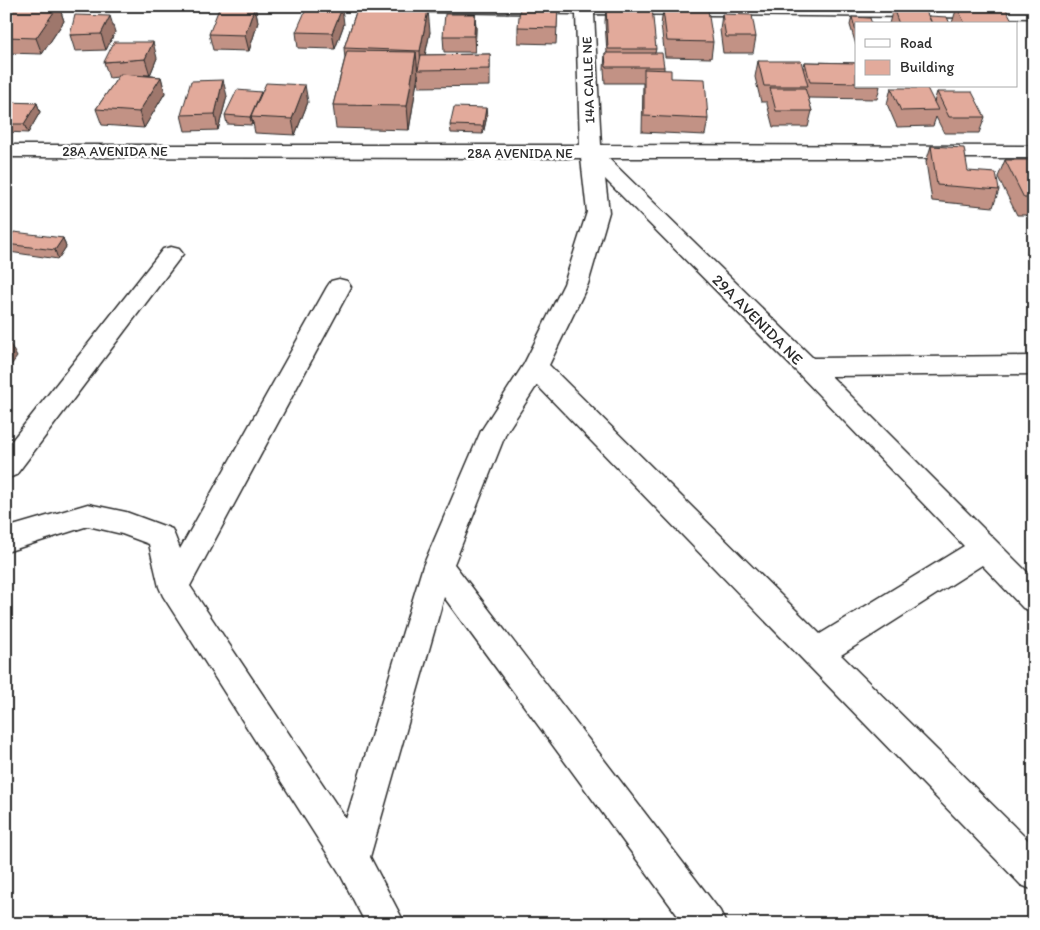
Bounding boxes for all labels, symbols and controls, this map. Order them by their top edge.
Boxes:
legend [855,22,1018,88]
text: Road [900,34,933,52]
street label: 14A CALLE NE [578,36,599,124]
text: Building [900,58,954,76]
street label: 28A AVENIDA NE [62,143,168,160]
street label: 28A AVENIDA NE [467,145,573,162]
street label: 29A AVENIDA NE [708,270,807,369]

